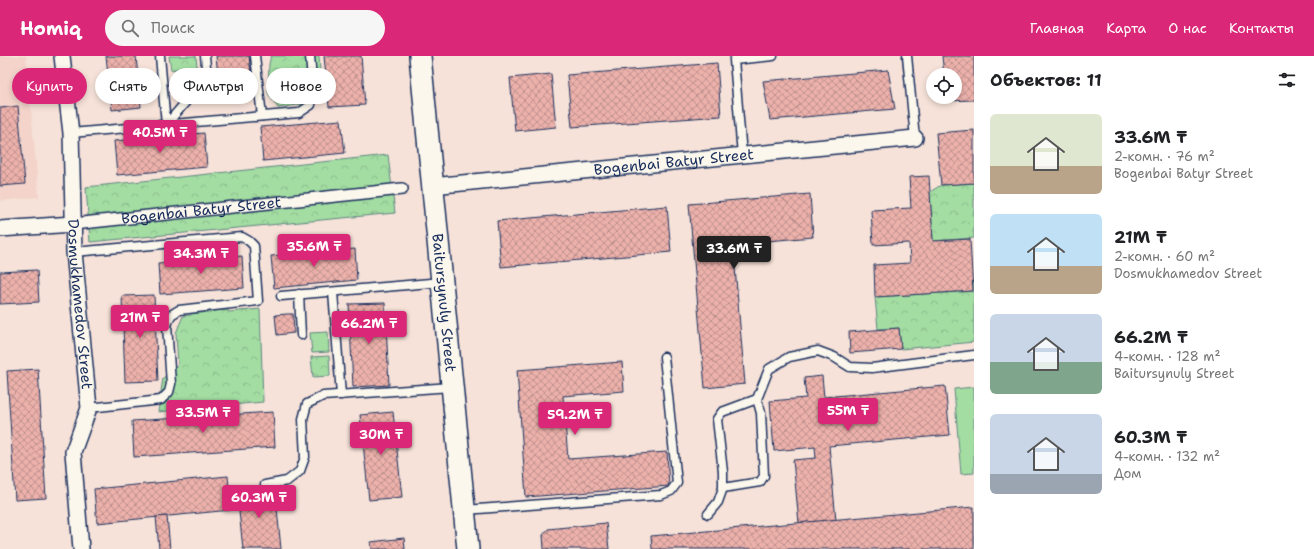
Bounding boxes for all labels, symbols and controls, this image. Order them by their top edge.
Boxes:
search box [105,10,385,46]
text: Homiq [20,16,81,41]
icon: search [119,17,141,39]
text: Поиск [151,18,195,38]
text: Главная [1030,19,1084,37]
text: Карта [1106,19,1146,37]
text: О нас [1168,19,1207,37]
text: Контакты [1229,19,1294,37]
chip: Купить [12,68,87,104]
chip: Снять [95,68,161,104]
chip: Фильтры [169,68,258,104]
chip: Новое [266,68,336,104]
map controls [926,68,962,104]
button: locate [926,68,962,104]
text: Объектов: 11 [990,69,1102,91]
icon: filters [1276,69,1298,91]
pin: 40.5M ₸ [123,120,197,154]
text: 40.5M ₸ [132,124,188,141]
text: 33.6M ₸ [1114,126,1187,148]
icon: home [1022,130,1070,178]
street label: Bogenbai Batyr Street [593,144,755,180]
text: 2-комн. · 76 m² [1114,148,1215,165]
text: Bogenbai Batyr Street [1114,165,1253,182]
street label: Bogenbai Batyr Street [120,192,282,229]
street label: Dosmukhamedov Street [63,219,97,390]
text: 21M ₸ [1114,226,1167,248]
icon: home [1022,230,1070,278]
street label: Baitursynuly Street [427,233,461,373]
pin: 35.6M ₸ [277,234,351,268]
pin: 33.6M ₸ [697,236,771,270]
text: 35.6M ₸ [286,238,342,255]
text: 33.6M ₸ [706,240,762,257]
pin: 34.3M ₸ [164,241,238,275]
text: 34.3M ₸ [173,245,229,262]
text: 2-комн. · 60 m² [1114,248,1215,265]
text: Dosmukhamedov Street [1114,265,1262,282]
pin: 21M ₸ [112,305,168,339]
text: 21M ₸ [120,309,160,326]
pin: 66.2M ₸ [332,311,406,345]
text: 66.2M ₸ [341,315,397,332]
text: 66.2M ₸ [1114,326,1188,348]
icon: home [1022,330,1070,378]
text: 4-комн. · 128 m² [1114,348,1221,365]
text: Baitursynuly Street [1114,365,1234,382]
pin: 55M ₸ [820,398,876,432]
pin: 33.5M ₸ [166,400,240,434]
pin: 59.2M ₸ [538,402,612,436]
text: 55M ₸ [827,402,869,419]
text: 33.5M ₸ [175,404,231,421]
text: 59.2M ₸ [547,406,603,423]
pin: 30M ₸ [353,422,409,456]
text: 30M ₸ [359,426,403,443]
text: 60.3M ₸ [1114,426,1187,448]
icon: home [1022,430,1070,478]
text: 4-комн. · 132 m² [1114,448,1220,465]
text: Дом [1114,465,1142,482]
pin: 60.3M ₸ [222,485,296,519]
text: 60.3M ₸ [231,489,287,506]

